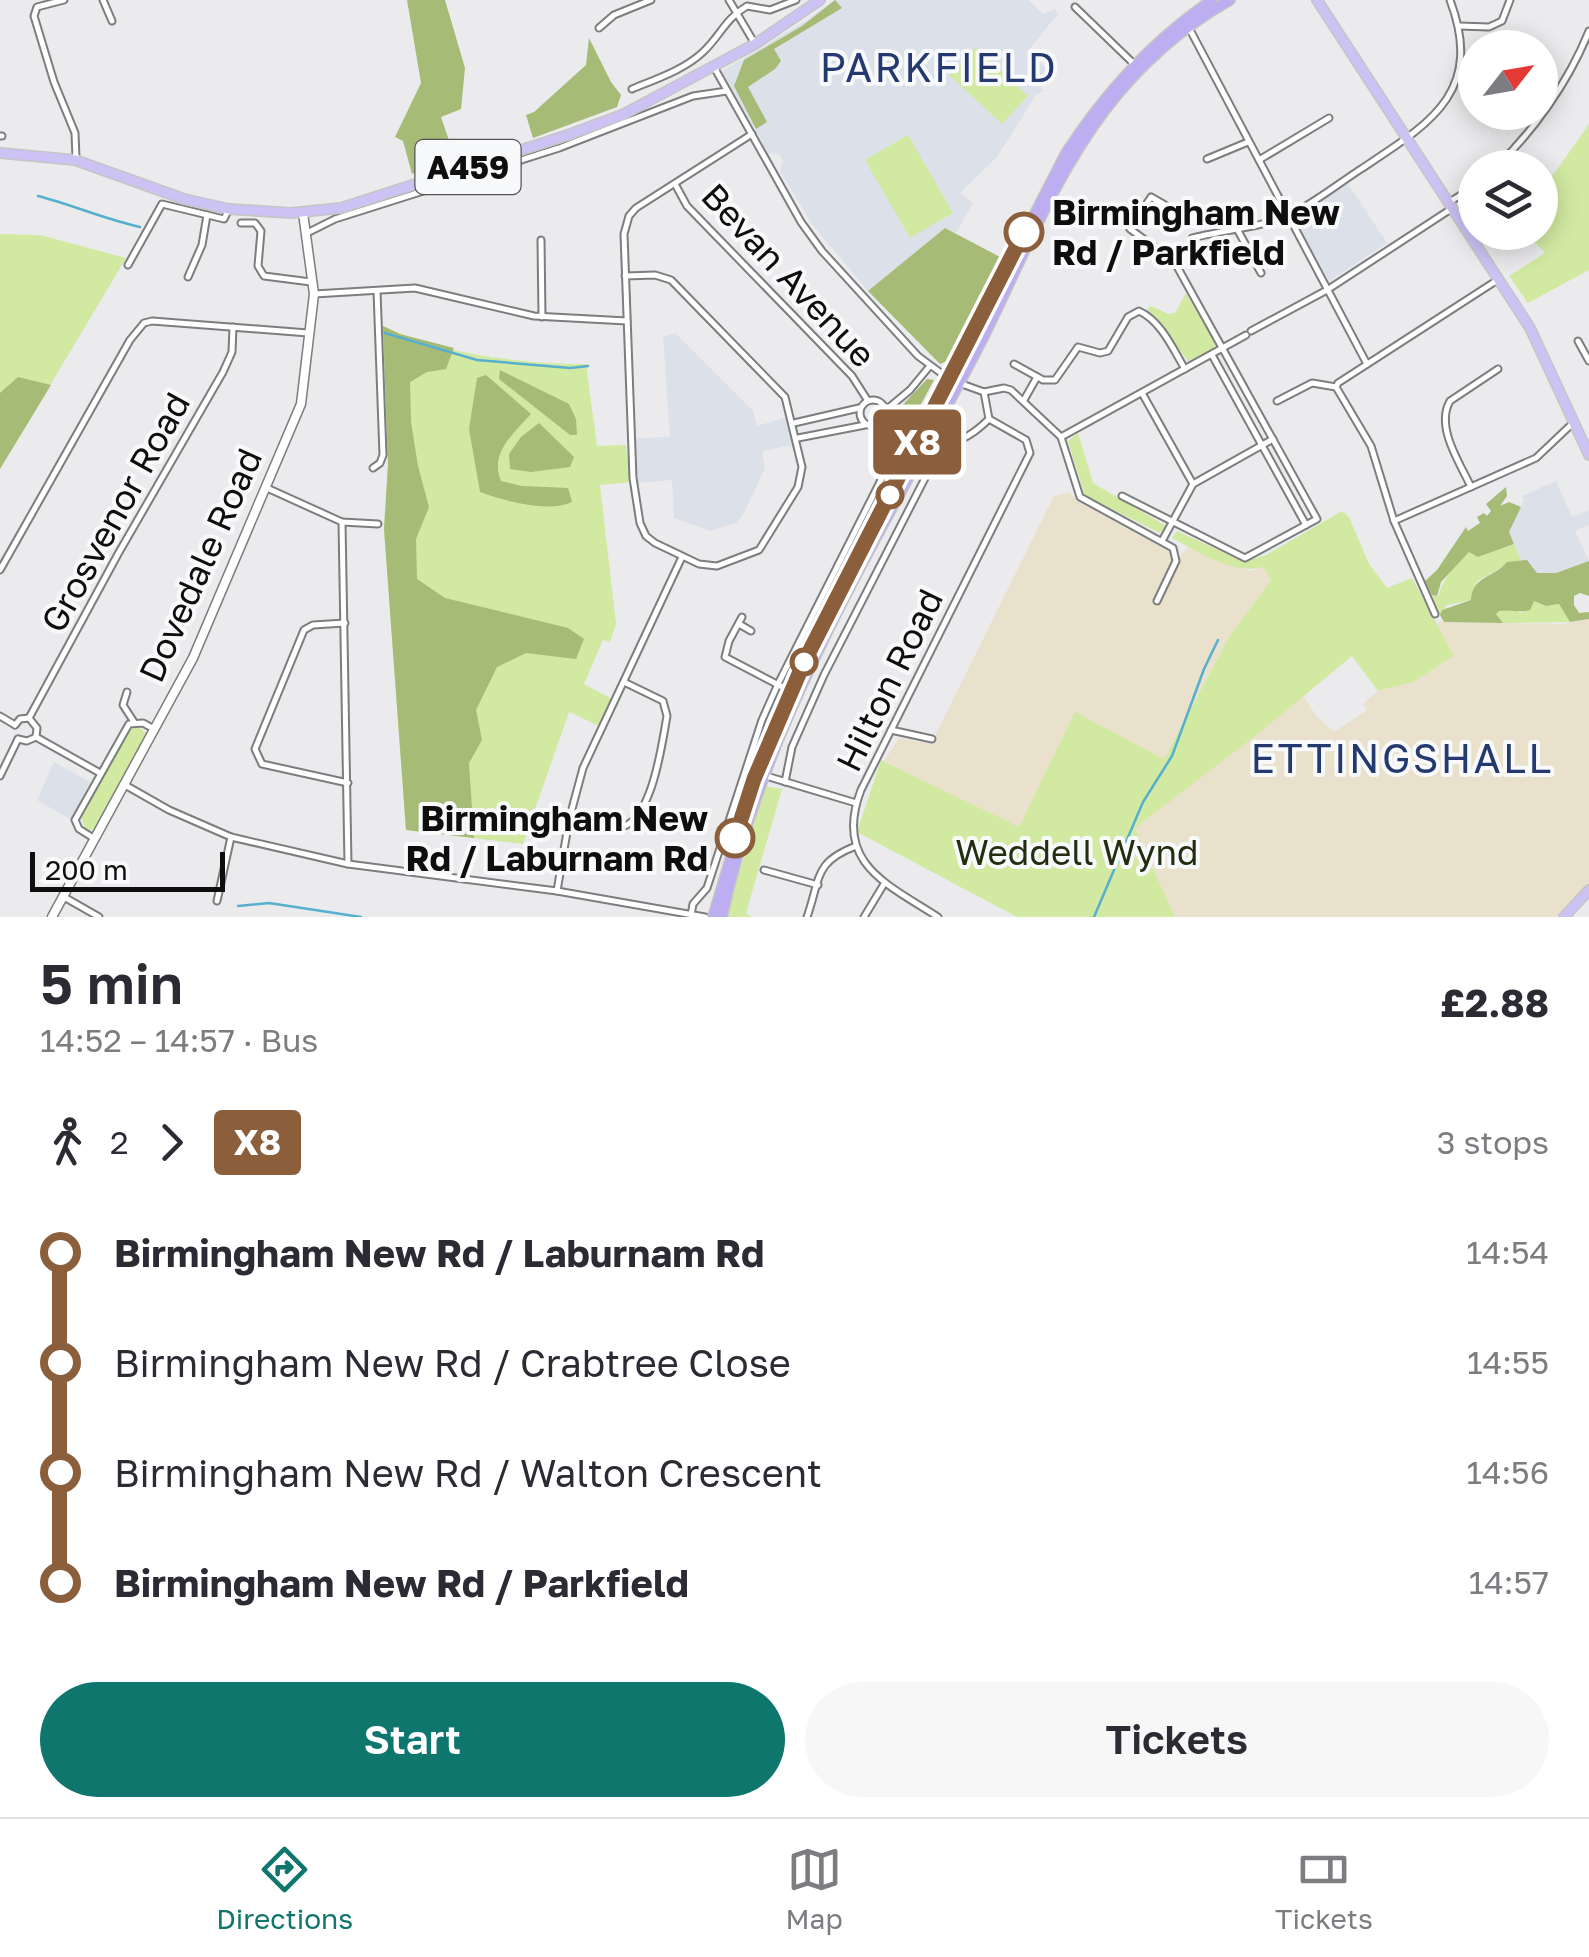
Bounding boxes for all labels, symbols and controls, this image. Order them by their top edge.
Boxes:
north arrow [1458,30,1558,130]
map controls [1458,30,1558,250]
district label: PARKFIELD [820,43,1058,91]
road number: A459 [416,140,520,194]
button: layers [1458,150,1558,250]
street label: Bevan Avenue [693,175,885,375]
place label: Birmingham New Rd / Parkfield [1052,191,1340,273]
marker: Birmingham New Rd / Parkfield [1005,213,1043,251]
street label: Grosvenor Road [32,385,198,639]
line badge: X8 [872,410,962,474]
text: X8 [893,421,941,463]
street label: Dovedale Road [130,442,270,688]
unlabelled marker [877,482,903,508]
street label: Hilton Road [827,582,951,778]
unlabelled marker [791,649,817,675]
district label: ETTINGSHALL [1250,734,1554,782]
place label: Birmingham New Rd / Laburnam Rd [406,797,708,879]
marker: Birmingham New Rd / Laburnam Rd [716,819,754,857]
park label: Weddell Wynd [955,831,1199,873]
scale bar [30,847,225,891]
text: 200 m [45,853,128,886]
text: 5 min [40,950,183,1016]
text: £2.88 [1440,980,1549,1025]
text: 14:52 – 14:57 · Bus [40,1021,318,1059]
icon: walk [40,1115,95,1170]
icon: forward [144,1115,199,1170]
text: X8 [234,1121,281,1163]
text: 2 [110,1123,129,1161]
text: 3 stops [1437,1123,1549,1161]
text: Birmingham New Rd / Laburnam Rd [114,1230,764,1275]
text: 14:54 [1466,1233,1549,1271]
text: Birmingham New Rd / Crabtree Close [114,1340,791,1385]
text: 14:55 [1467,1343,1549,1381]
text: Birmingham New Rd / Walton Crescent [114,1450,822,1495]
text: 14:56 [1466,1453,1549,1491]
text: Birmingham New Rd / Parkfield [114,1560,689,1605]
text: 14:57 [1469,1563,1549,1601]
button: Start [40,1682,785,1797]
button: Tickets [805,1682,1549,1797]
tab: Directions [216,1842,353,1935]
tab: Map [785,1842,843,1935]
tab: Tickets [1275,1842,1373,1935]

